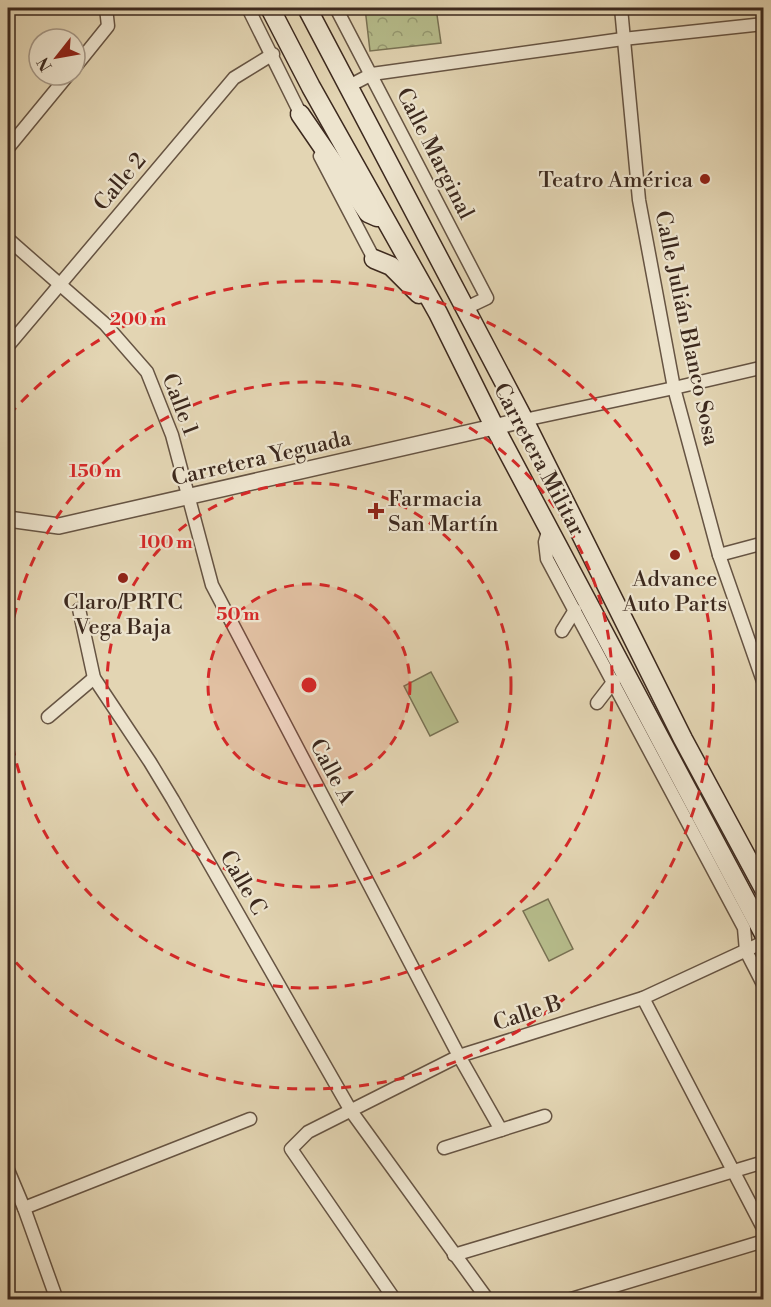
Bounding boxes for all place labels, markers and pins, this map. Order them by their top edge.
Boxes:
place label: Teatro América [538,167,694,194]
marker: Teatro América [698,172,712,186]
place label: Farmacia San Martín [388,486,498,538]
marker: Farmacia San Martín [369,504,383,518]
marker: Advance Auto Parts [668,548,682,562]
place label: Advance Auto Parts [622,566,727,618]
marker: Claro/PRTC Vega Baja [116,571,130,585]
place label: Claro/PRTC Vega Baja [63,589,183,641]
centre of rings [299,675,319,695]

